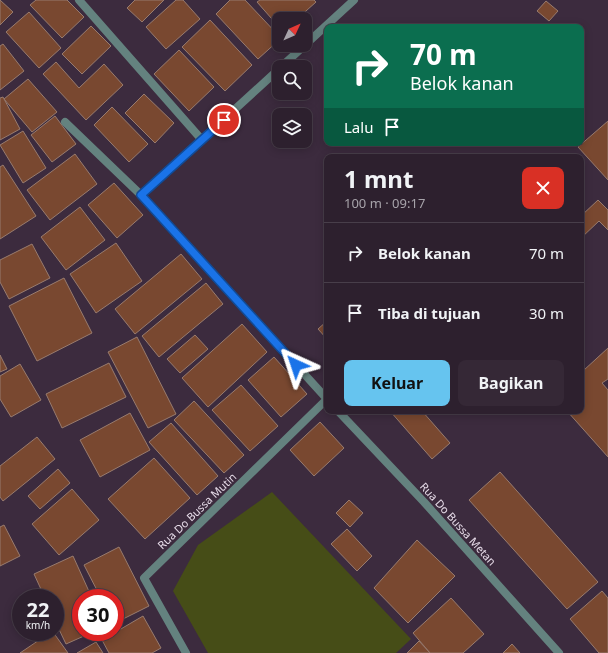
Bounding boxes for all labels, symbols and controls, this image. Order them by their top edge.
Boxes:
north arrow [272,12,312,52]
map controls [272,12,312,148]
text: 70 m [410,35,477,73]
icon: right [344,40,396,92]
button: search [272,60,312,100]
text: Belok kanan [410,71,514,95]
pin [207,103,241,137]
button: layers [272,108,312,148]
icon: arrive [213,109,235,131]
icon: arrive [381,116,403,138]
text: Lalu [344,117,373,137]
text: 1 mnt [344,162,413,195]
button: close [522,167,564,209]
text: 100 m · 09:17 [344,194,425,212]
icon: right [344,242,366,264]
text: Belok kanan [378,243,471,263]
text: 70 m [529,243,564,263]
icon: arrive [344,302,366,324]
text: Tiba di tujuan [378,303,481,323]
text: 30 m [529,303,564,323]
position arrow [275,344,317,386]
button: Keluar [344,360,450,406]
button: Bagikan [458,360,564,406]
street label: Rua Do Bussa Mutin [154,469,239,552]
street label: Rua Do Bussa Metan [417,479,500,568]
speed limit sign: 30 [72,589,124,641]
text: 22 [27,596,49,623]
text: km/h [26,618,50,632]

